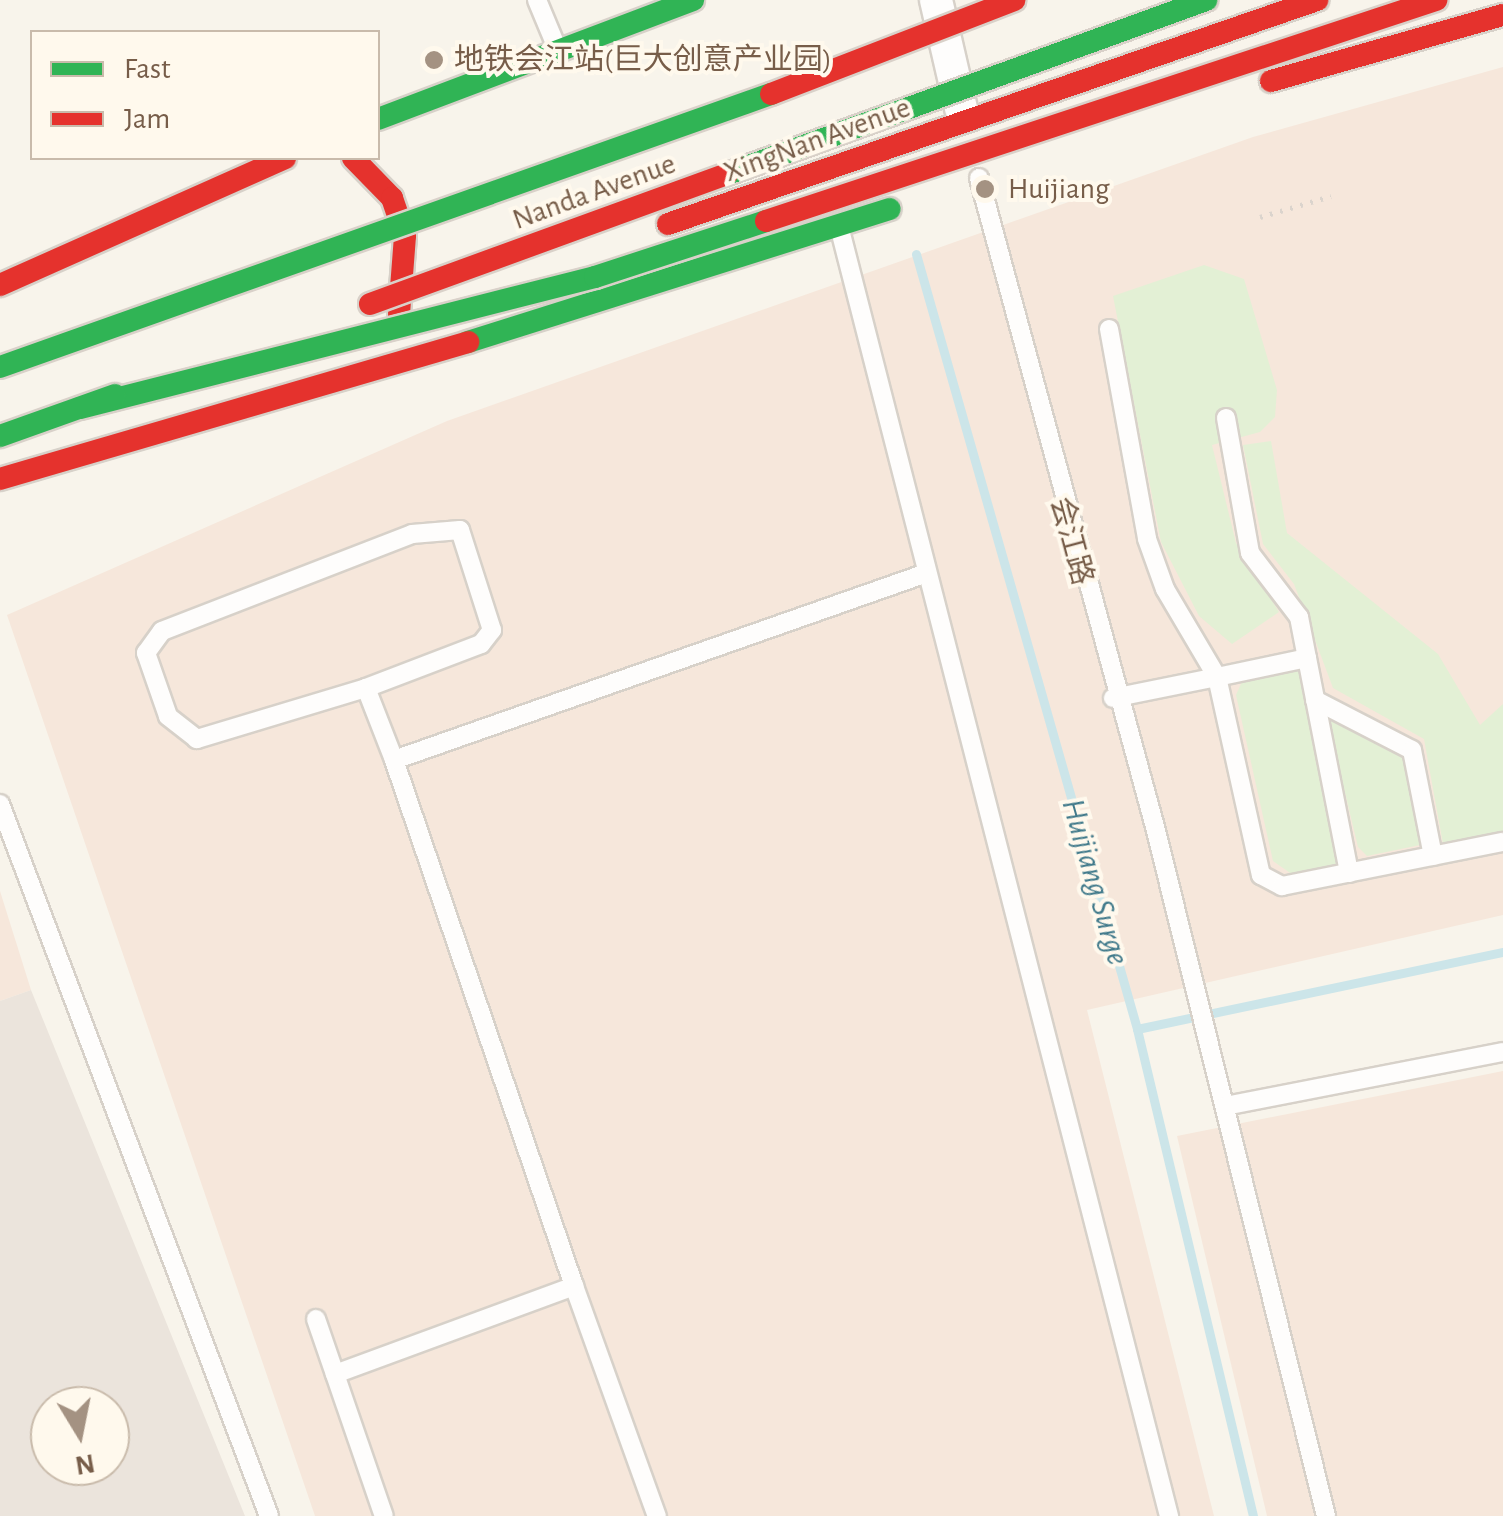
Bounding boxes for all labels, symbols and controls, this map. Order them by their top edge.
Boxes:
legend [30,30,380,160]
place label: 地铁会江站(巨大创意产业园) [454,42,832,78]
marker: 地铁会江站(巨大创意产业园) [423,49,445,71]
text: Fast [124,54,171,84]
street label: XingNan Avenue [719,90,915,190]
text: Jam [124,104,170,134]
street label: Nanda Avenue [508,146,680,238]
place label: Huijiang [1008,171,1110,207]
marker: Huijiang [972,176,998,202]
street label: 会江路 [1042,493,1100,589]
water label: Huijiang Surge [1053,795,1137,969]
north arrow [30,1386,130,1486]
text: N [73,1448,97,1479]

